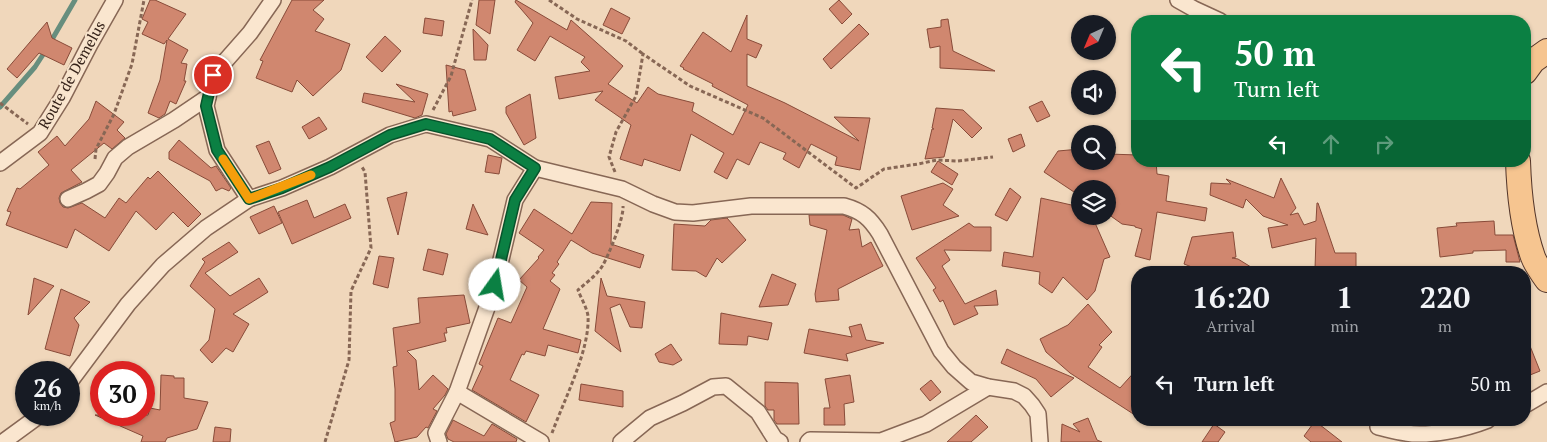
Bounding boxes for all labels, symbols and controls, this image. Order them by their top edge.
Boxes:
north arrow [1071,15,1116,60]
map controls [1071,15,1116,225]
street label: Route de Demelus [33,17,109,132]
text: 50 m [1234,30,1315,76]
icon: left [1151,35,1216,100]
pin [192,54,234,96]
icon: arrive [199,61,227,89]
button: sound [1071,70,1116,115]
text: Turn left [1234,74,1320,103]
button: search [1071,125,1116,170]
icon: left [1264,130,1292,158]
icon: ahead [1317,130,1345,158]
icon: right [1370,130,1398,158]
button: layers [1071,180,1116,225]
position arrow [468,258,520,310]
text: 16:20 [1192,277,1270,317]
text: 1 [1336,277,1353,317]
text: 220 [1419,277,1470,317]
text: Arrival [1206,315,1255,337]
text: min [1331,315,1359,337]
text: m [1438,315,1452,337]
speed limit sign: 30 [90,361,155,426]
icon: left [1151,370,1179,398]
text: 26 [33,371,62,404]
text: Turn left [1194,371,1275,396]
text: 50 m [1470,371,1511,396]
text: km/h [34,398,61,413]

